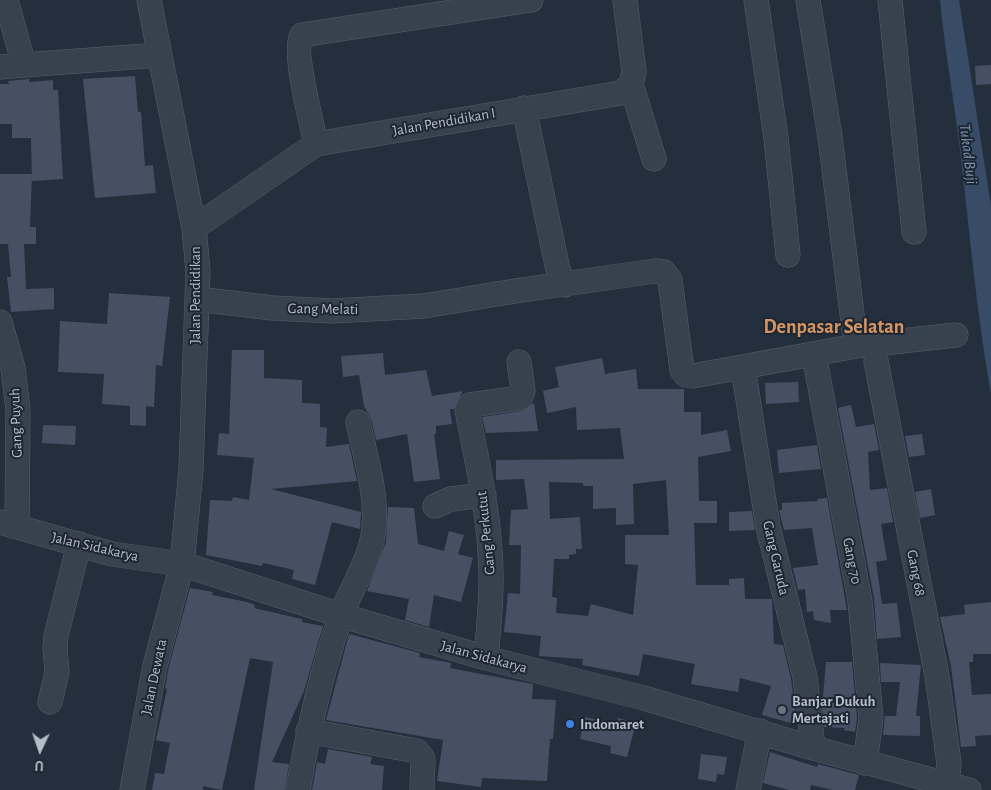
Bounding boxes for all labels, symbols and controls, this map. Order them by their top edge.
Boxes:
street label: Jalan Pendidikan I [391,104,497,140]
water label: Tukad Buji [955,123,981,185]
street label: Jalan Pendidikan [186,246,204,344]
street label: Gang Melati [288,299,358,319]
district label: Denpasar Selatan [764,315,904,339]
street label: Gang Puyuh [6,388,26,458]
street label: Gang Perkutut [473,490,499,576]
street label: Gang Garuda [759,519,793,597]
street label: Jalan Sidakarya [50,528,140,566]
street label: Gang 70 [839,536,865,586]
street label: Gang 68 [903,548,929,598]
street label: Jalan Dewata [137,637,171,717]
street label: Jalan Sidakarya [439,637,529,677]
place label: Banjar Dukuh Mertajati [792,692,876,727]
marker: Banjar Dukuh Mertajati [776,704,788,716]
place label: Indomaret [580,715,644,733]
marker: Indomaret [564,718,576,730]
north arrow [15,725,65,775]
text: U [34,758,44,772]

